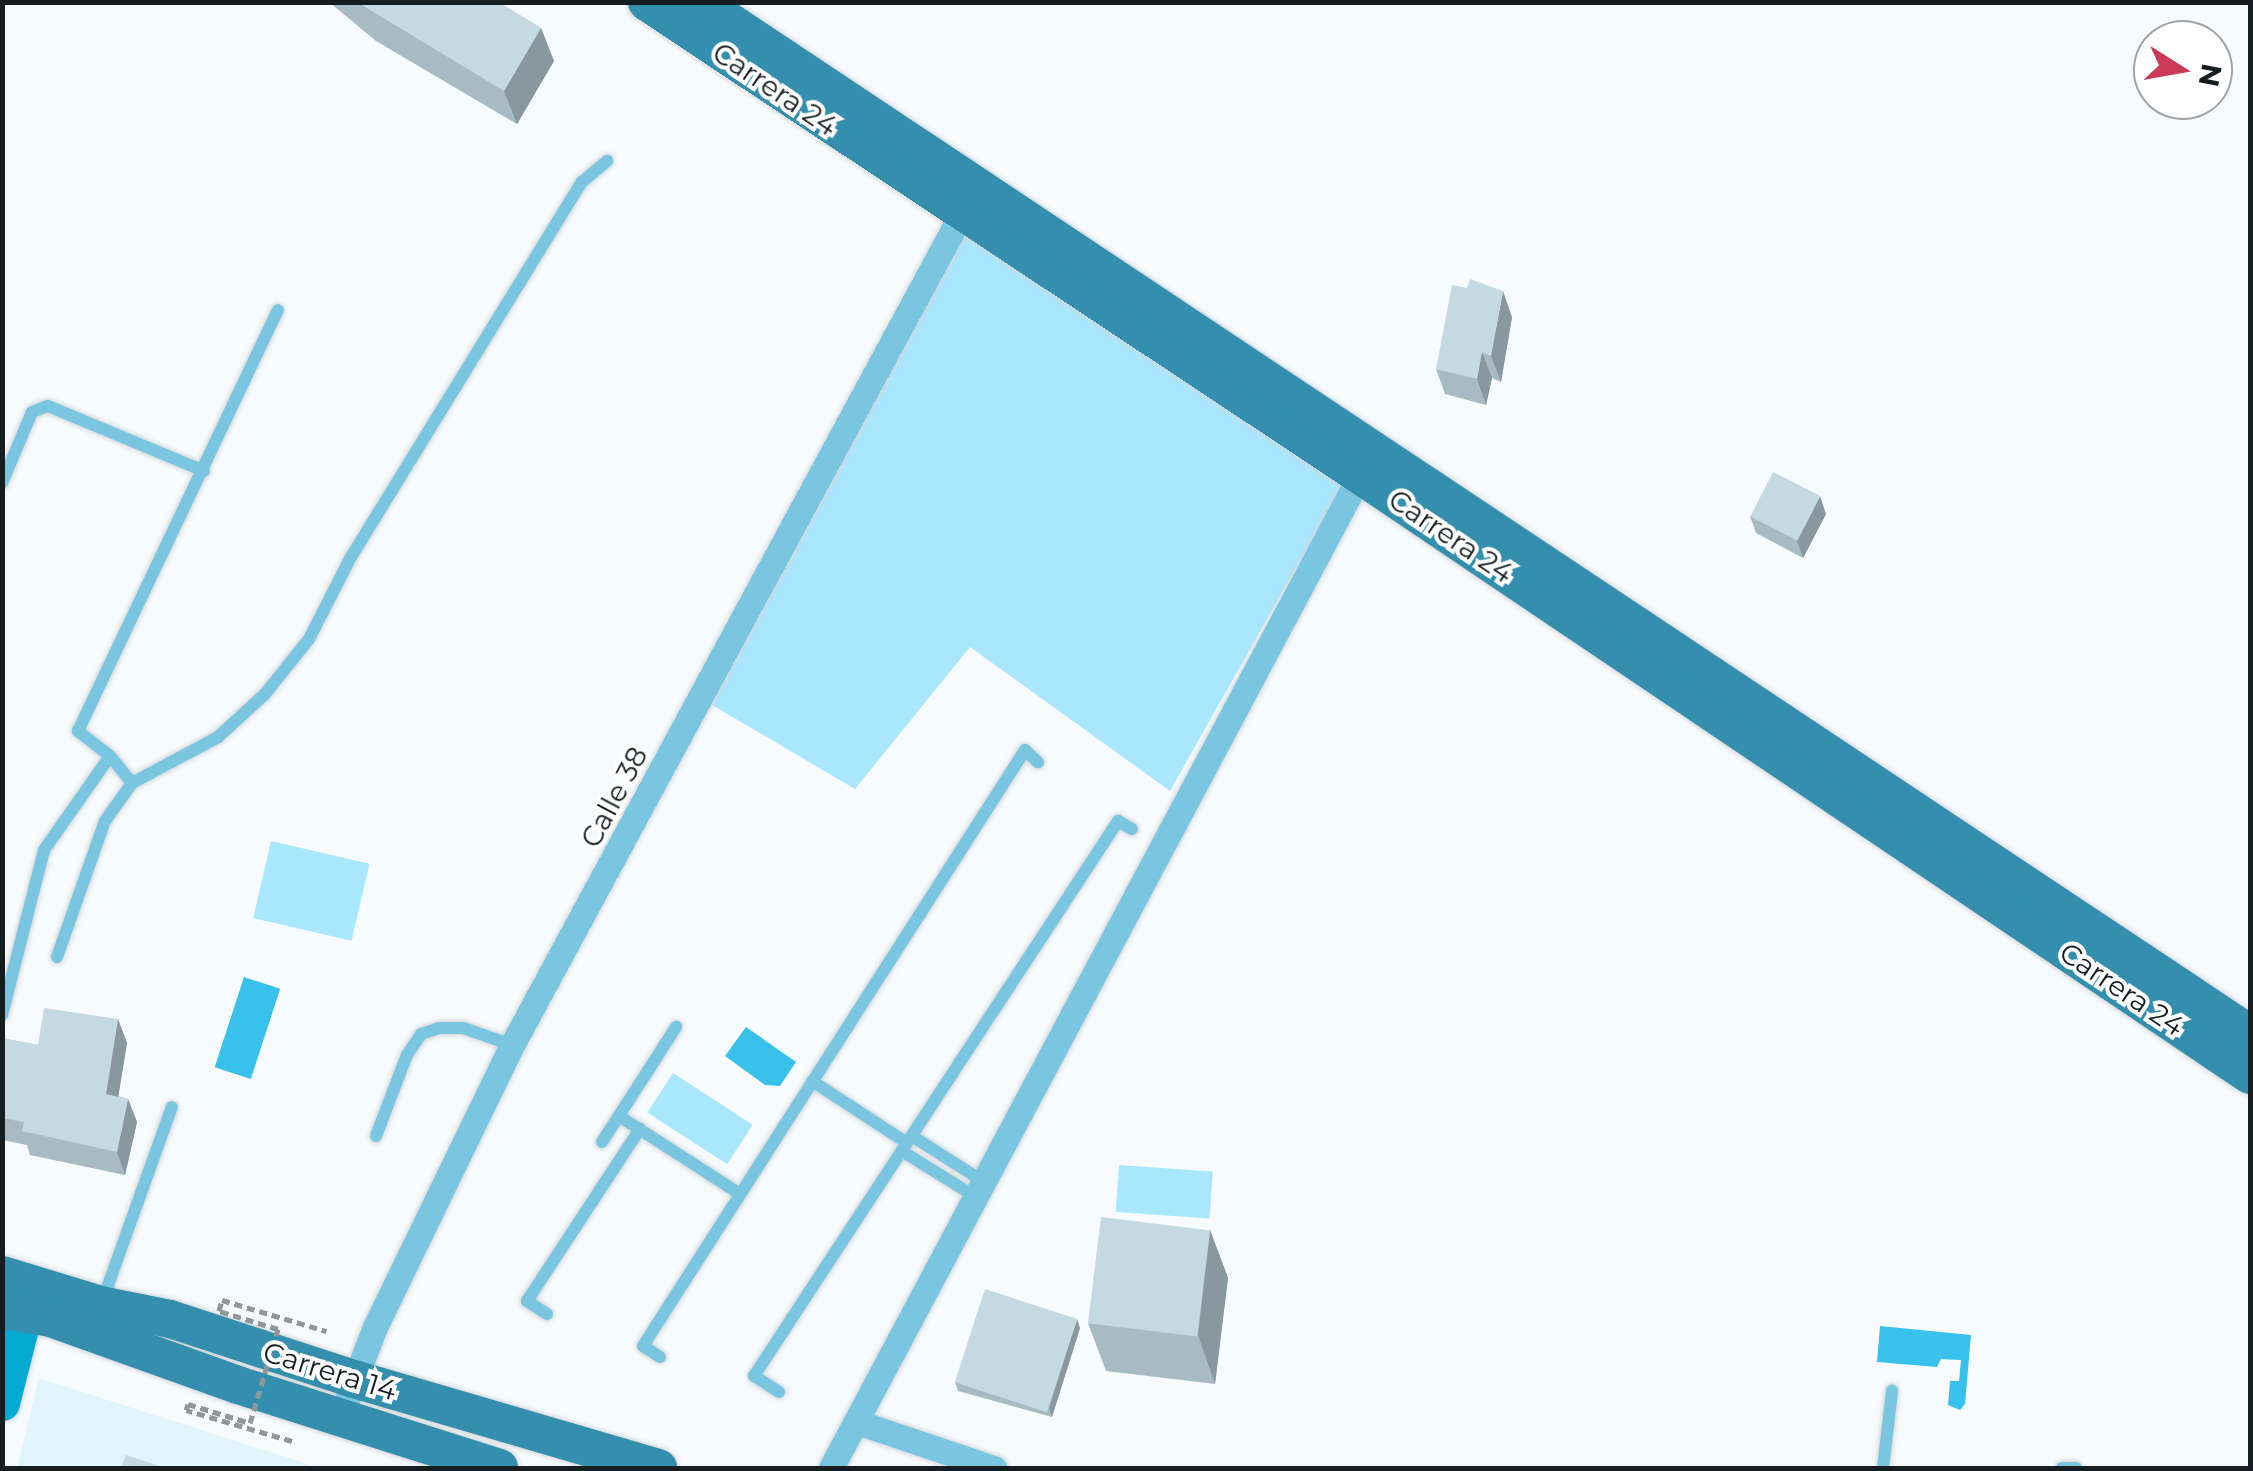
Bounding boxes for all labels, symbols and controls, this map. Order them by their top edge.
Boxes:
north arrow [2133,20,2233,120]
street label: Carrera 24 [706,35,844,143]
text: N [2192,61,2229,90]
street label: Carrera 24 [1382,482,1520,590]
street label: Calle 38 [574,741,654,853]
street label: Carrera 24 [2053,935,2191,1043]
street label: Carrera 14 [259,1335,401,1407]

